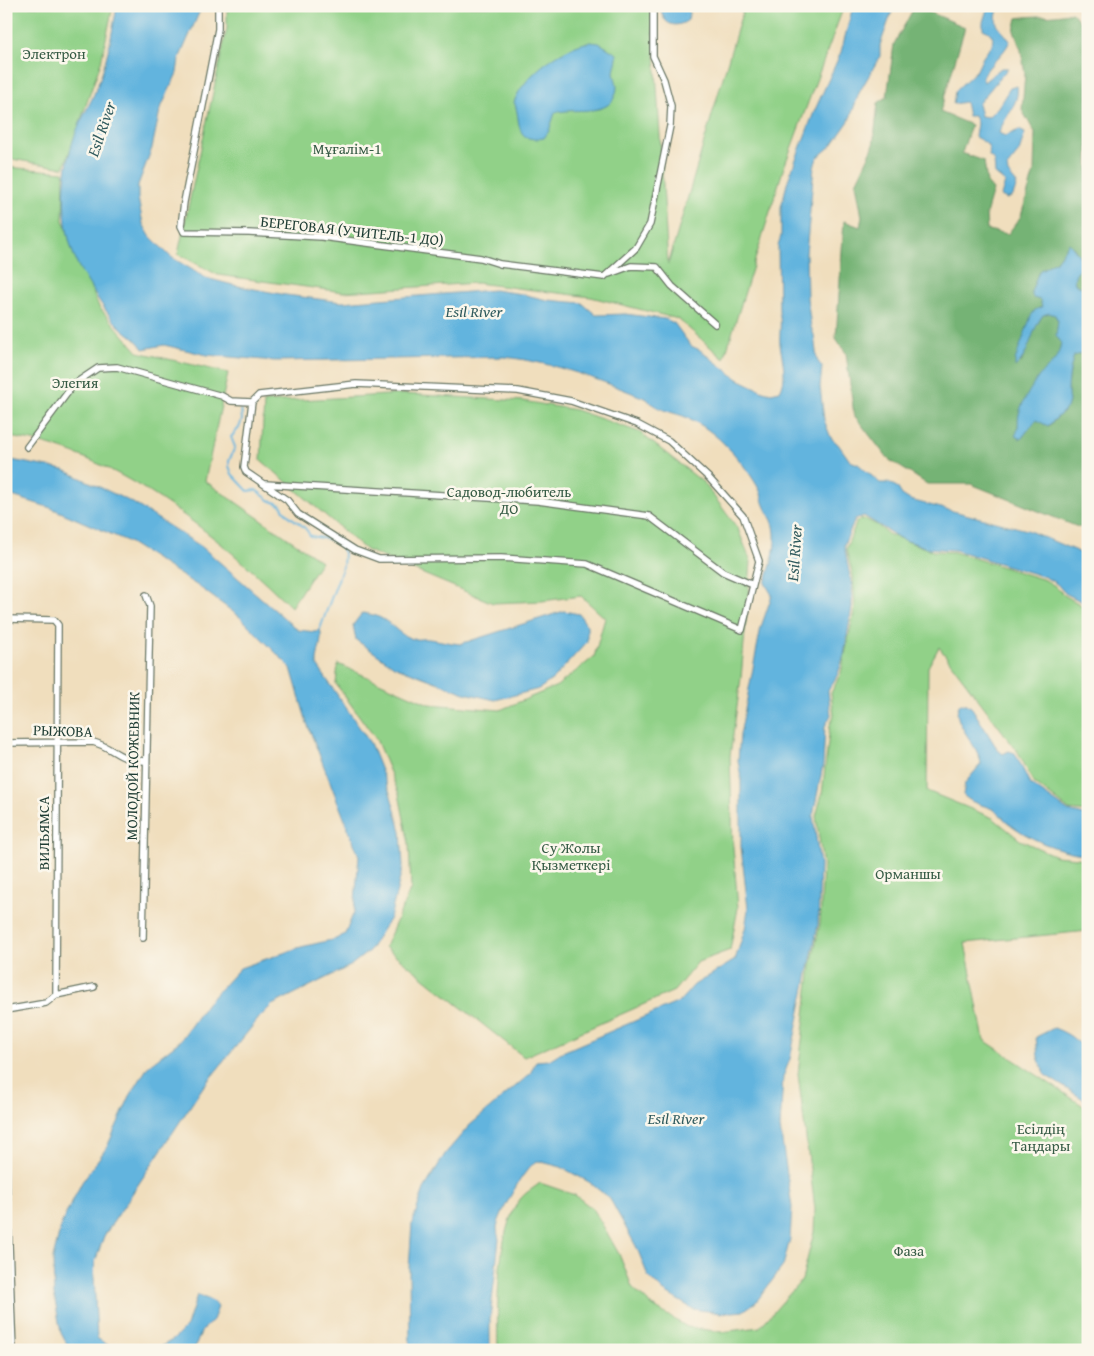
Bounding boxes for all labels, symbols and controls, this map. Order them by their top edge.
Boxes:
park label: Электрон [22,43,86,64]
water label: Esil River [80,97,122,161]
park label: Мұғалім-1 [313,138,381,159]
street label: БЕРЕГОВАЯ (УЧИТЕЛЬ-1 ДО) [259,210,445,251]
water label: Esil River [445,299,503,323]
park label: Элегия [52,372,99,393]
park label: Садовод-любитель ДО [447,481,571,519]
water label: Esil River [780,523,808,583]
street label: МОЛОДОЙ КОЖЕВНИК [121,691,144,840]
street label: РЫЖОВА [33,719,93,742]
street label: ВИЛЬЯМСА [33,796,54,870]
park label: Су Жолы Қызметкері [532,837,610,875]
park label: Орманшы [875,863,941,884]
water label: Esil River [647,1106,705,1130]
park label: Есілдің Таңдары [1012,1118,1071,1156]
park label: Фаза [894,1240,925,1261]

